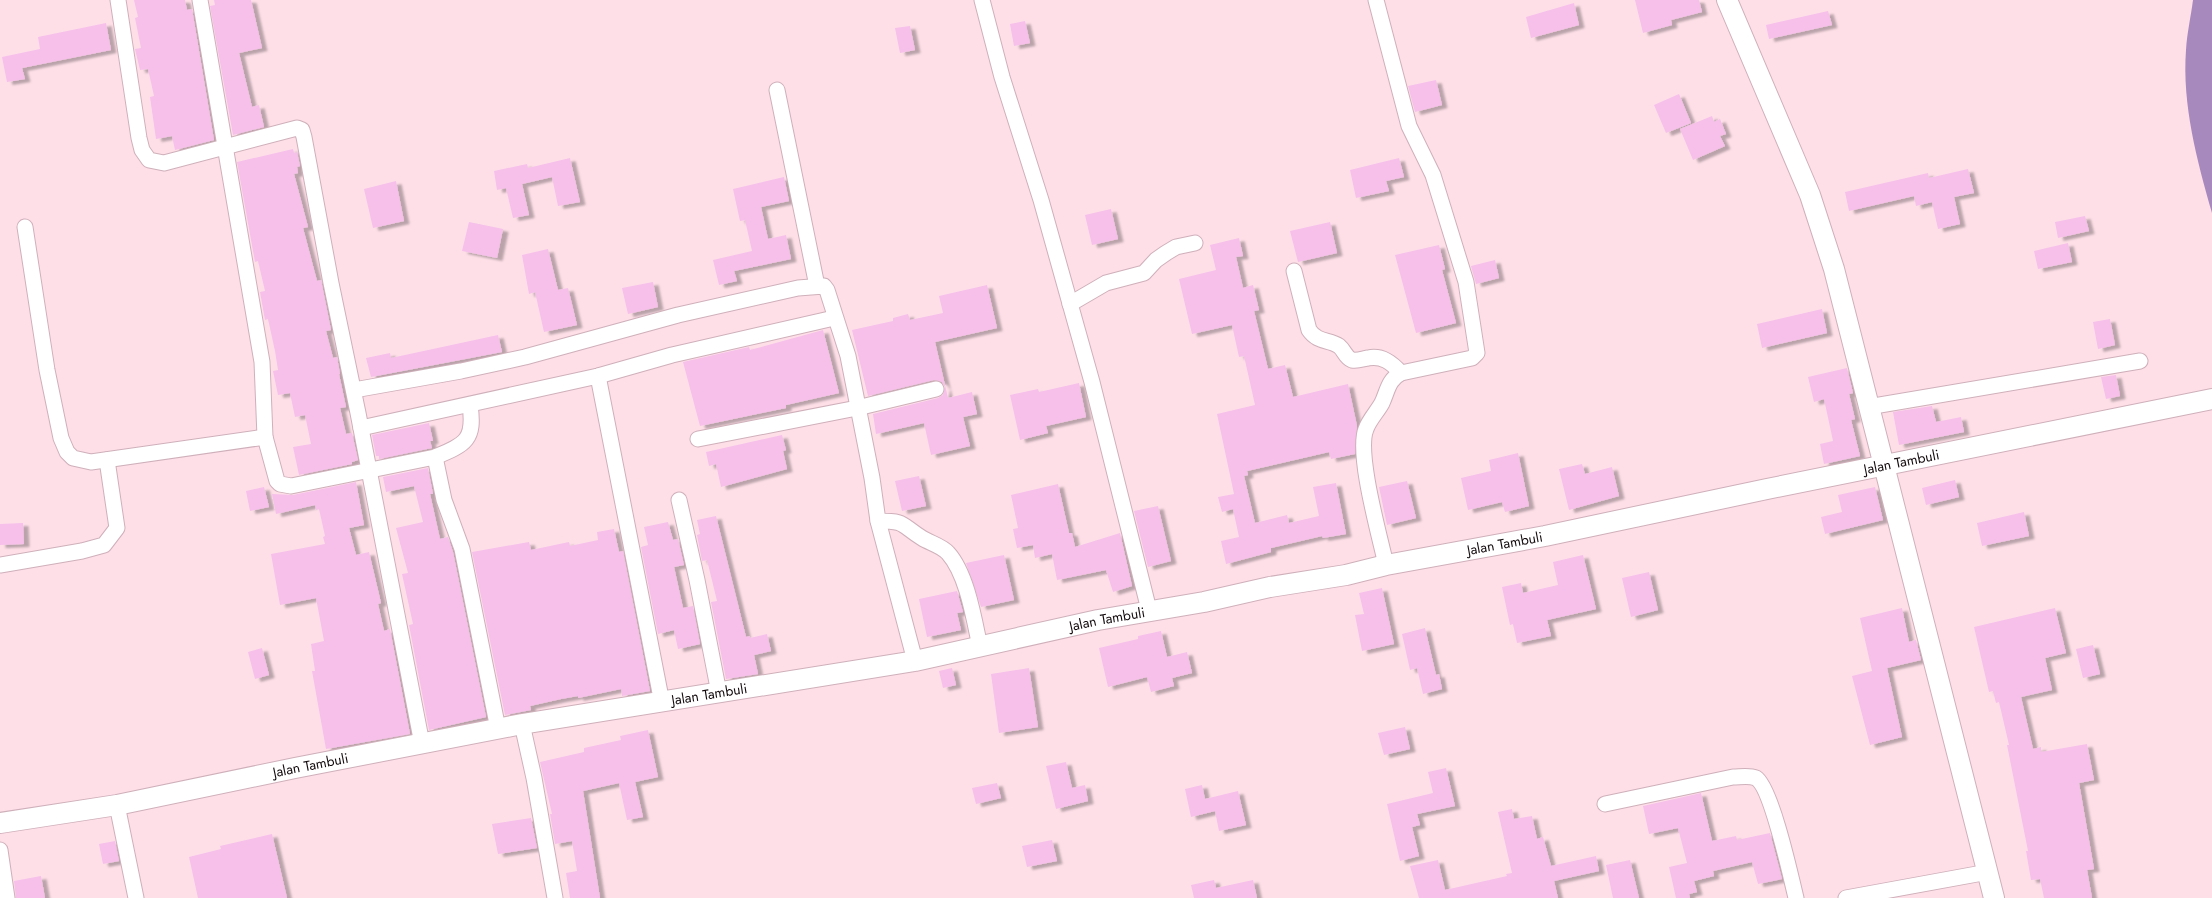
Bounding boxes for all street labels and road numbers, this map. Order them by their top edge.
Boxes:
street label: Jalan Tambuli [1860,444,1941,480]
street label: Jalan Tambuli [1463,527,1544,560]
street label: Jalan Tambuli [1065,602,1146,637]
street label: Jalan Tambuli [668,678,749,710]
street label: Jalan Tambuli [269,748,350,783]

